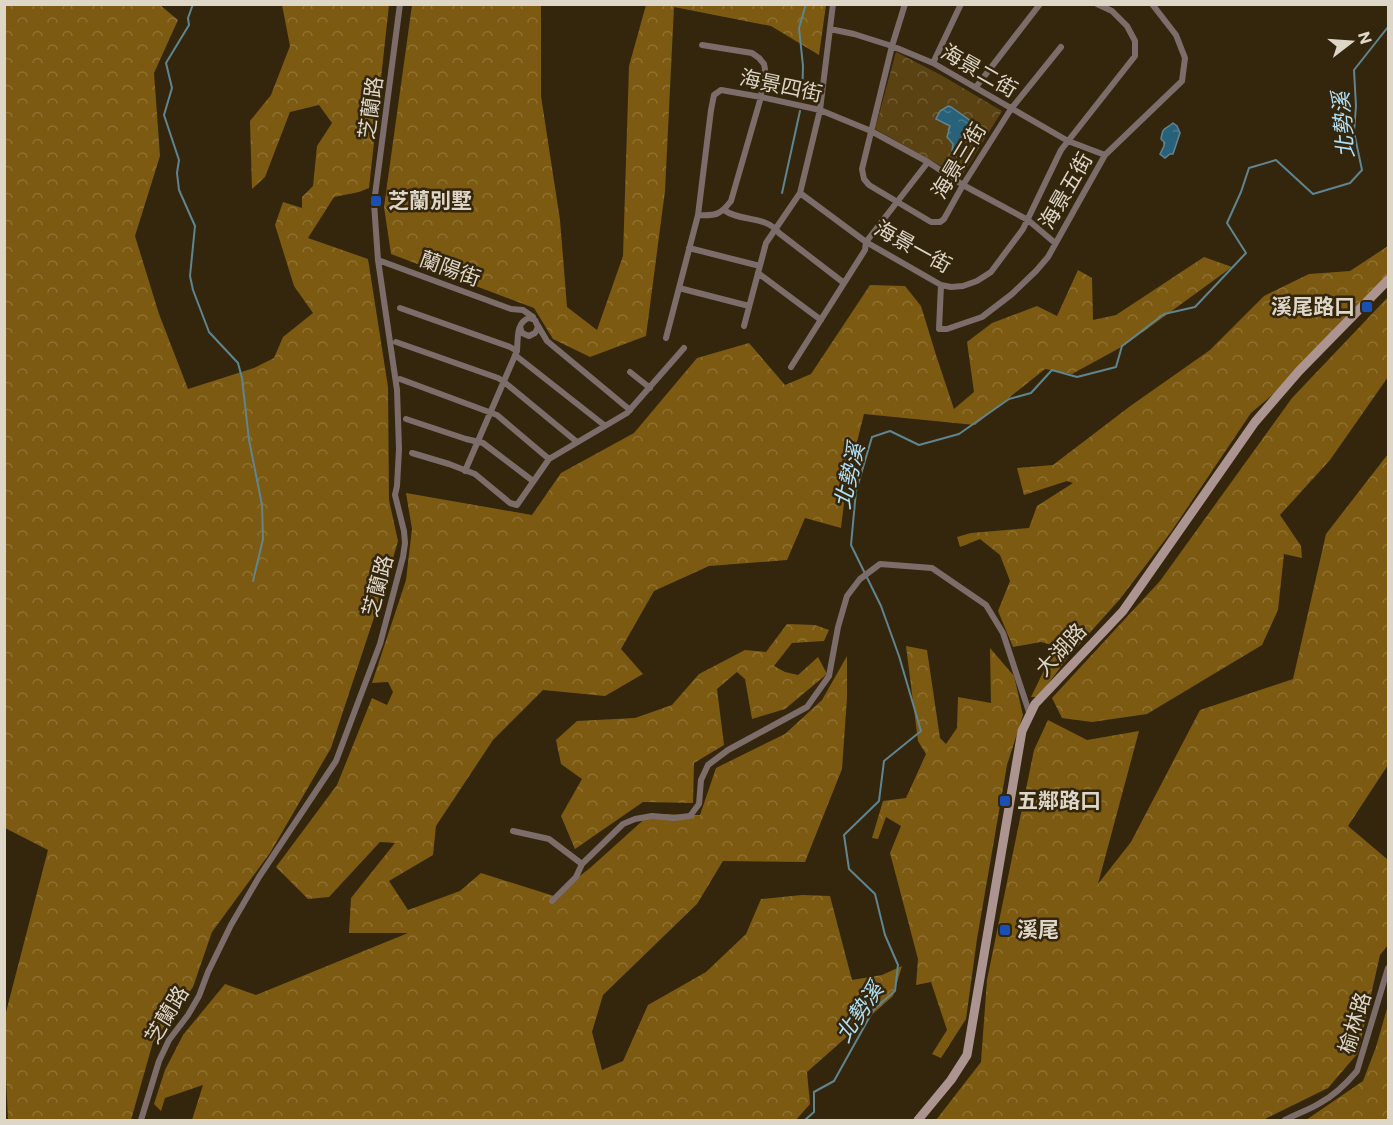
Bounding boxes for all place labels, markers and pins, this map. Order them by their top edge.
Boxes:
place label: 芝蘭別墅 [388,187,472,212]
marker: 芝蘭別墅 [369,194,383,208]
place label: 溪尾路口 [1271,293,1355,318]
marker: 溪尾路口 [1360,300,1374,314]
place label: 五鄰路口 [1017,787,1101,812]
marker: 五鄰路口 [998,794,1012,808]
place label: 溪尾 [1017,916,1059,941]
marker: 溪尾 [998,923,1012,937]

